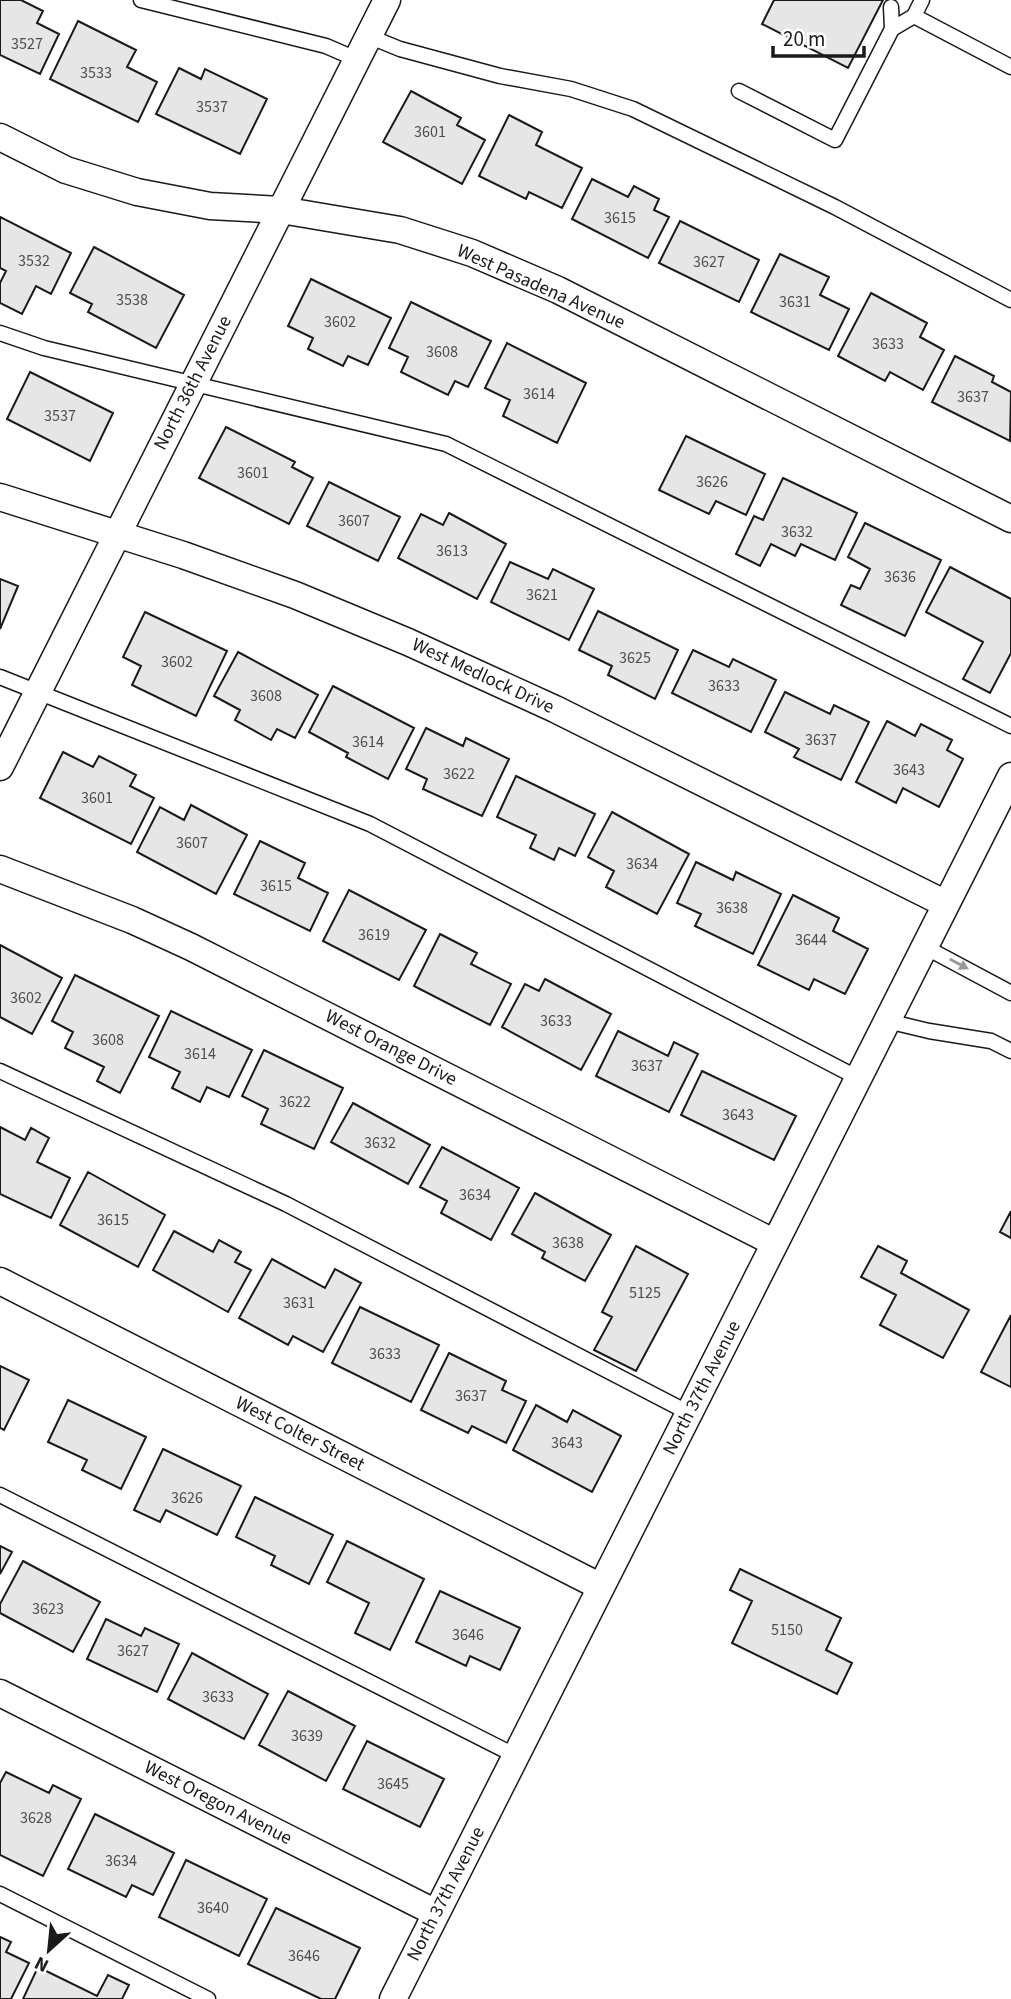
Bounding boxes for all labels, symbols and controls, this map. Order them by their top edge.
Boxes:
scale bar [773,14,864,58]
text: 20 m [783,24,825,54]
house number: 3527 [11,33,43,55]
house number: 3533 [80,62,112,84]
house number: 3537 [196,96,228,118]
house number: 3601 [414,121,446,143]
house number: 3615 [604,207,636,229]
street label: West Pasadena Avenue [453,238,629,336]
house number: 3532 [18,250,50,272]
house number: 3627 [693,251,725,273]
house number: 3538 [116,289,148,311]
house number: 3631 [779,291,811,313]
street label: North 36th Avenue [147,311,239,455]
house number: 3602 [324,311,356,333]
house number: 3633 [872,333,904,355]
house number: 3608 [426,341,458,363]
house number: 3614 [523,383,555,405]
house number: 3637 [957,386,989,408]
house number: 3537 [44,405,76,427]
house number: 3601 [237,462,269,484]
house number: 3626 [696,471,728,493]
house number: 3607 [338,510,370,532]
house number: 3632 [781,521,813,543]
house number: 3613 [436,540,468,562]
house number: 3636 [884,566,916,588]
house number: 3621 [526,584,558,606]
street label: West Medlock Drive [407,631,559,721]
house number: 3625 [619,647,651,669]
house number: 3602 [161,651,193,673]
house number: 3633 [708,675,740,697]
house number: 3608 [250,685,282,707]
house number: 3637 [805,729,837,751]
house number: 3614 [352,731,384,753]
house number: 3643 [893,759,925,781]
house number: 3622 [443,763,475,785]
house number: 3601 [81,787,113,809]
house number: 3607 [176,832,208,854]
house number: 3634 [626,853,658,875]
house number: 3615 [260,875,292,897]
house number: 3638 [716,897,748,919]
house number: 3619 [358,924,390,946]
house number: 3644 [795,929,827,951]
one-way arrow [950,958,970,970]
house number: 3602 [10,987,42,1009]
street label: West Orange Drive [320,1003,462,1093]
house number: 3633 [540,1010,572,1032]
house number: 3608 [92,1029,124,1051]
house number: 3614 [184,1043,216,1065]
house number: 3637 [631,1055,663,1077]
house number: 3622 [279,1091,311,1113]
house number: 3643 [722,1104,754,1126]
house number: 3632 [364,1132,396,1154]
house number: 3634 [459,1184,491,1206]
house number: 3615 [97,1209,129,1231]
house number: 3638 [552,1232,584,1254]
house number: 5125 [629,1282,661,1304]
house number: 3631 [283,1292,315,1314]
street label: North 37th Avenue [656,1316,748,1460]
house number: 3633 [369,1343,401,1365]
house number: 3637 [455,1385,487,1407]
street label: West Colter Street [231,1390,370,1478]
house number: 3643 [551,1432,583,1454]
house number: 3626 [171,1487,203,1509]
house number: 3623 [32,1598,64,1620]
house number: 5150 [771,1619,803,1641]
house number: 3646 [452,1624,484,1646]
house number: 3627 [117,1640,149,1662]
house number: 3633 [202,1686,234,1708]
house number: 3639 [291,1725,323,1747]
street label: West Oregon Avenue [139,1754,297,1852]
house number: 3645 [377,1773,409,1795]
house number: 3628 [20,1807,52,1829]
street label: North 37th Avenue [400,1822,492,1966]
house number: 3634 [105,1850,137,1872]
house number: 3640 [197,1897,229,1919]
north arrow [14,1915,84,1985]
house number: 3646 [288,1945,320,1967]
text: N [30,1949,54,1979]

